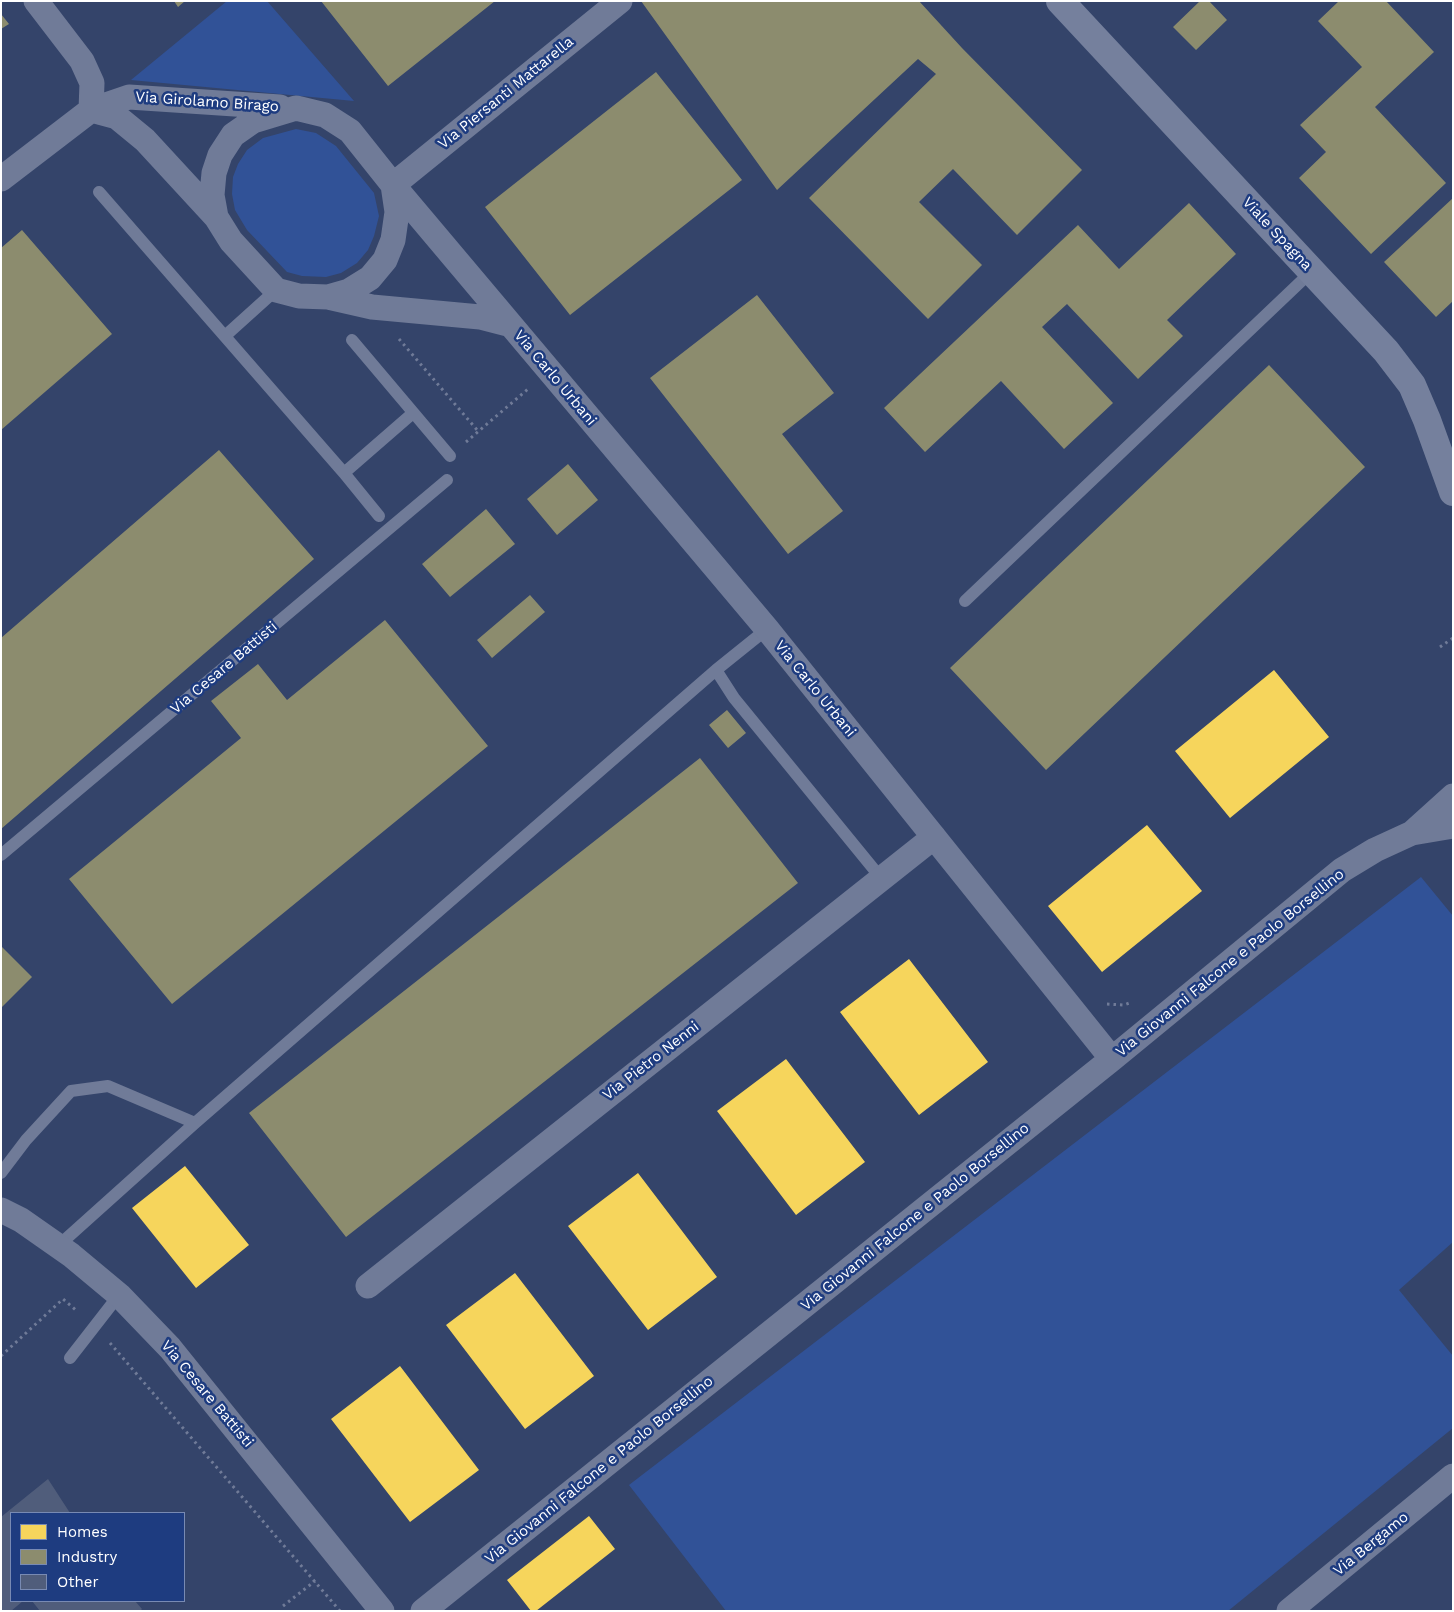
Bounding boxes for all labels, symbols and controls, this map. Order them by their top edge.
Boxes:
street label: Via Piersanti Mattarella [435,33,577,153]
street label: Via Girolamo Birago [135,88,279,116]
street label: Viale Spagna [1238,194,1316,274]
street label: Via Carlo Urbani [510,327,600,429]
street label: Via Cesare Battisti [167,618,281,718]
street label: Via Carlo Urbani [771,637,859,741]
street label: Via Giovanni Falcone e Paolo Borsellino [1112,865,1348,1061]
street label: Via Pietro Nenni [599,1018,703,1104]
street label: Via Giovanni Falcone e Paolo Borsellino [797,1119,1033,1315]
street label: Via Cesare Battisti [157,1337,257,1451]
street label: Via Giovanni Falcone e Paolo Borsellino [481,1372,717,1568]
street label: Via Bergamo [1330,1508,1412,1580]
legend [10,1512,185,1602]
text: Homes [57,1523,108,1541]
text: Industry [57,1548,117,1566]
text: Other [57,1573,99,1591]

